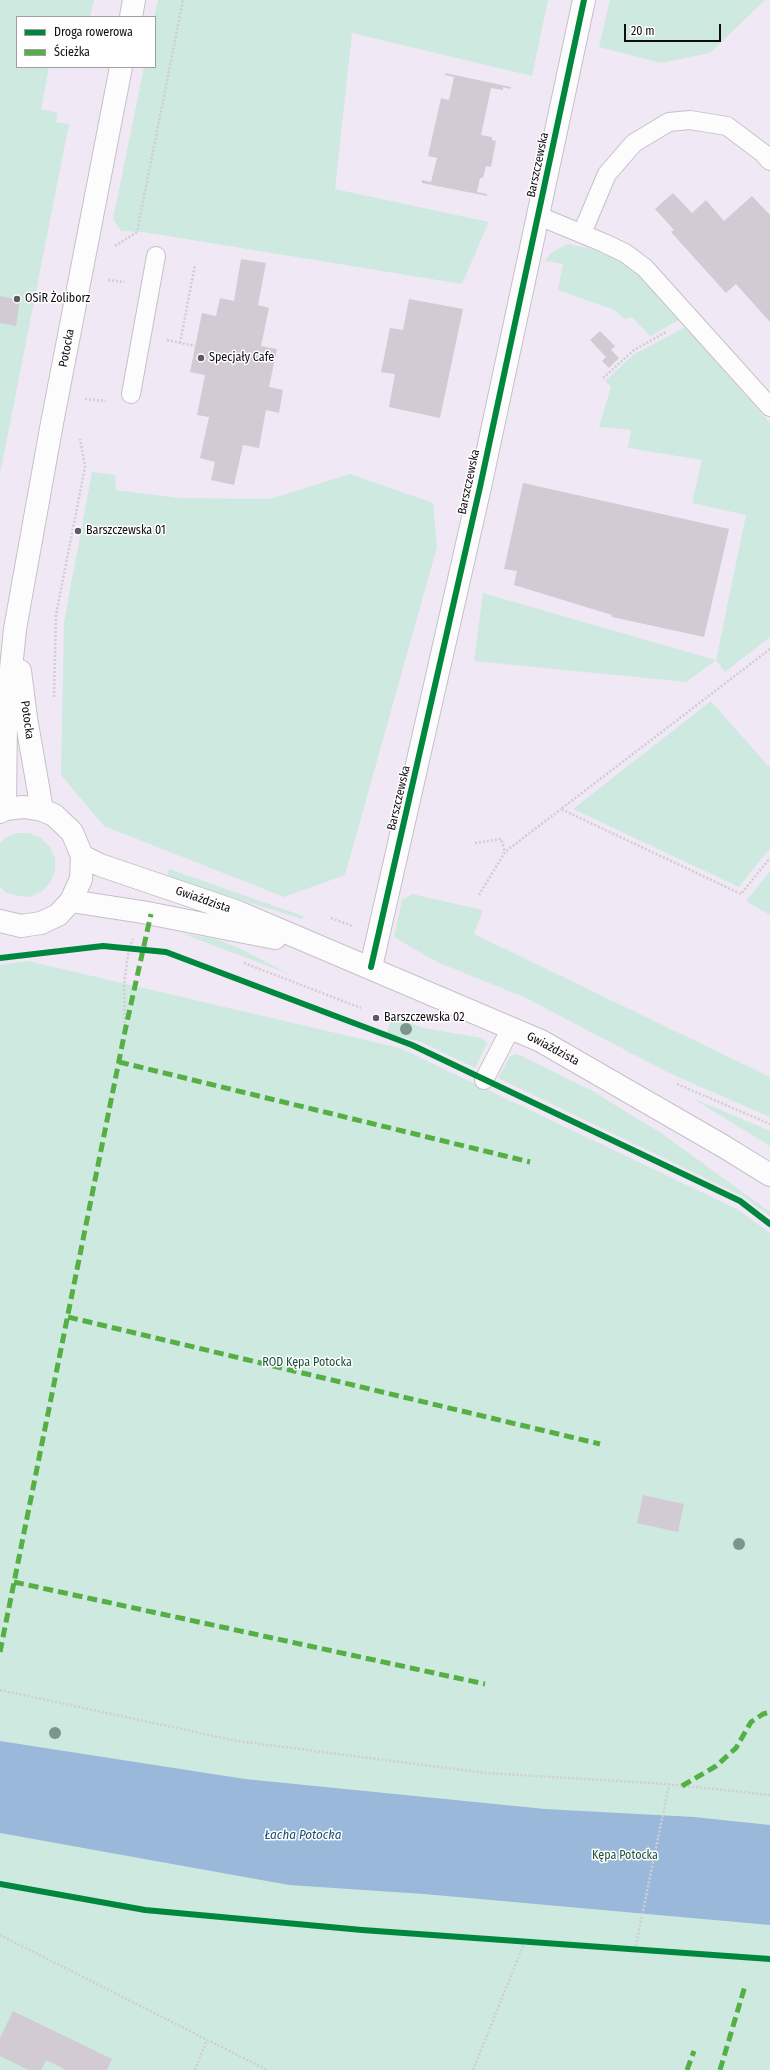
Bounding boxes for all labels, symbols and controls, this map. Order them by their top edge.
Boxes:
legend [16,16,156,68]
scale bar [626,16,723,42]
text: 20 m [631,24,655,38]
text: Droga rowerowa [54,25,133,39]
text: Ścieżka [54,45,90,59]
street label: Barszczewska [524,131,552,199]
place label: OSiR Żoliborz [25,292,90,306]
marker: OSiR Żoliborz [12,294,22,304]
street label: Potocka [56,328,78,368]
place label: Specjały Cafe [209,351,274,365]
marker: Specjały Cafe [196,353,206,363]
street label: Barszczewska [455,448,483,516]
place label: Barszczewska 01 [86,524,166,538]
marker: Barszczewska 01 [73,526,83,536]
street label: Potocka [17,700,37,740]
street label: Barszczewska [385,764,413,832]
street label: Gwiaździsta [174,884,232,916]
place label: Barszczewska 02 [384,1011,464,1025]
marker: Barszczewska 02 [371,1013,381,1023]
street label: Gwiaździsta [524,1029,582,1069]
park label: ROD Kępa Potocka [262,1356,352,1370]
water label: Łacha Potocka [264,1827,342,1843]
park label: Kępa Potocka [592,1849,658,1863]

